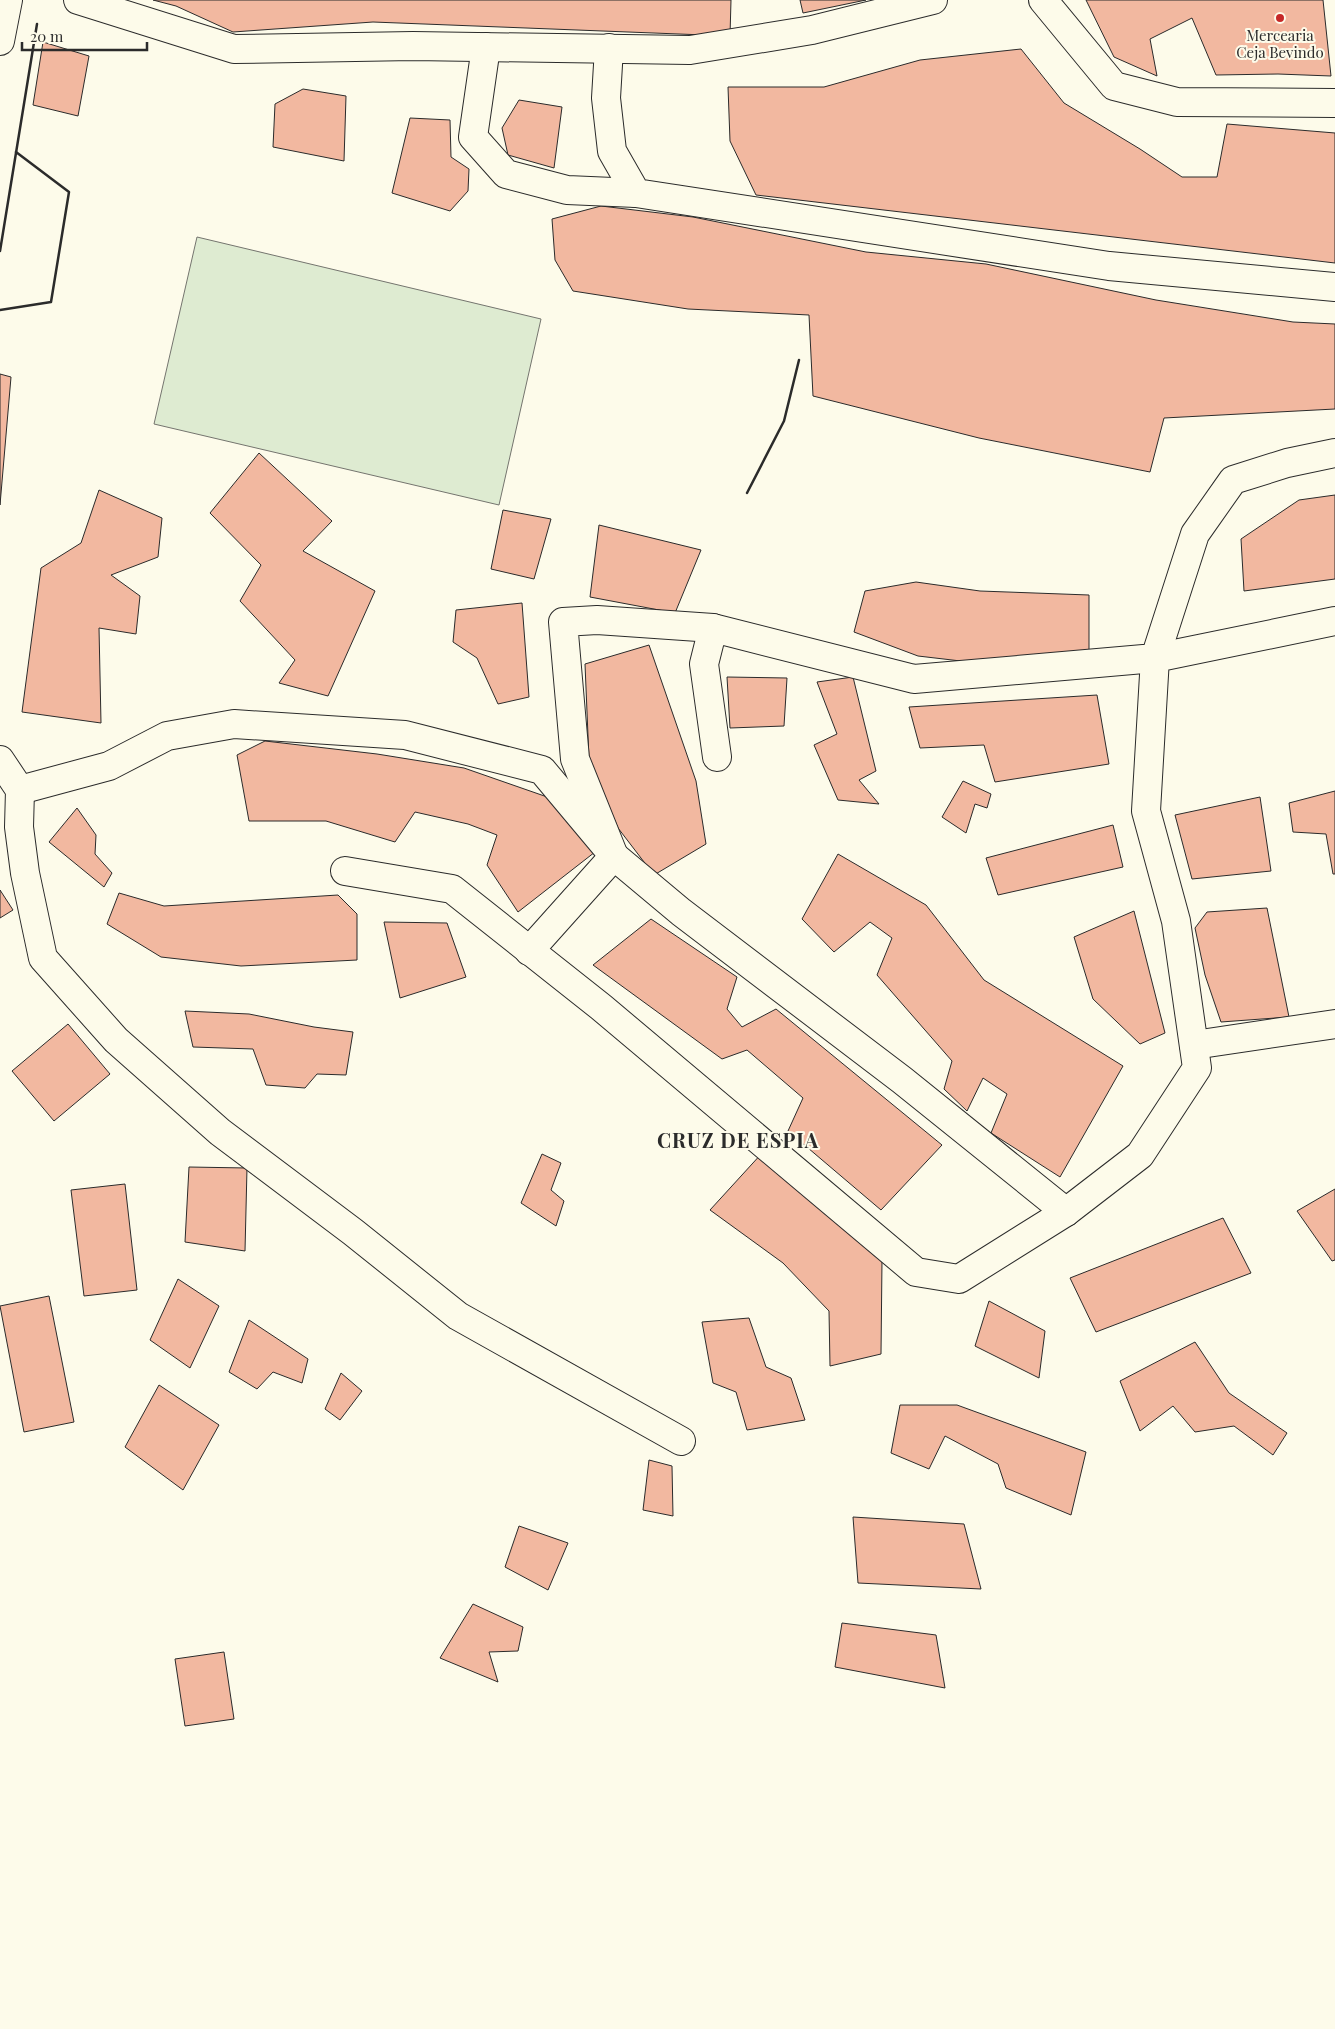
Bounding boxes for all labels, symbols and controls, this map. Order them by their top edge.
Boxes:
marker: Mercearia Ceja Bevindo [1274,12,1286,24]
scale bar [22,20,148,52]
place label: Mercearia Ceja Bevindo [1236,25,1324,62]
text: 20 m [30,26,64,46]
district label: CRUZ DE ESPIA [657,1126,819,1153]

